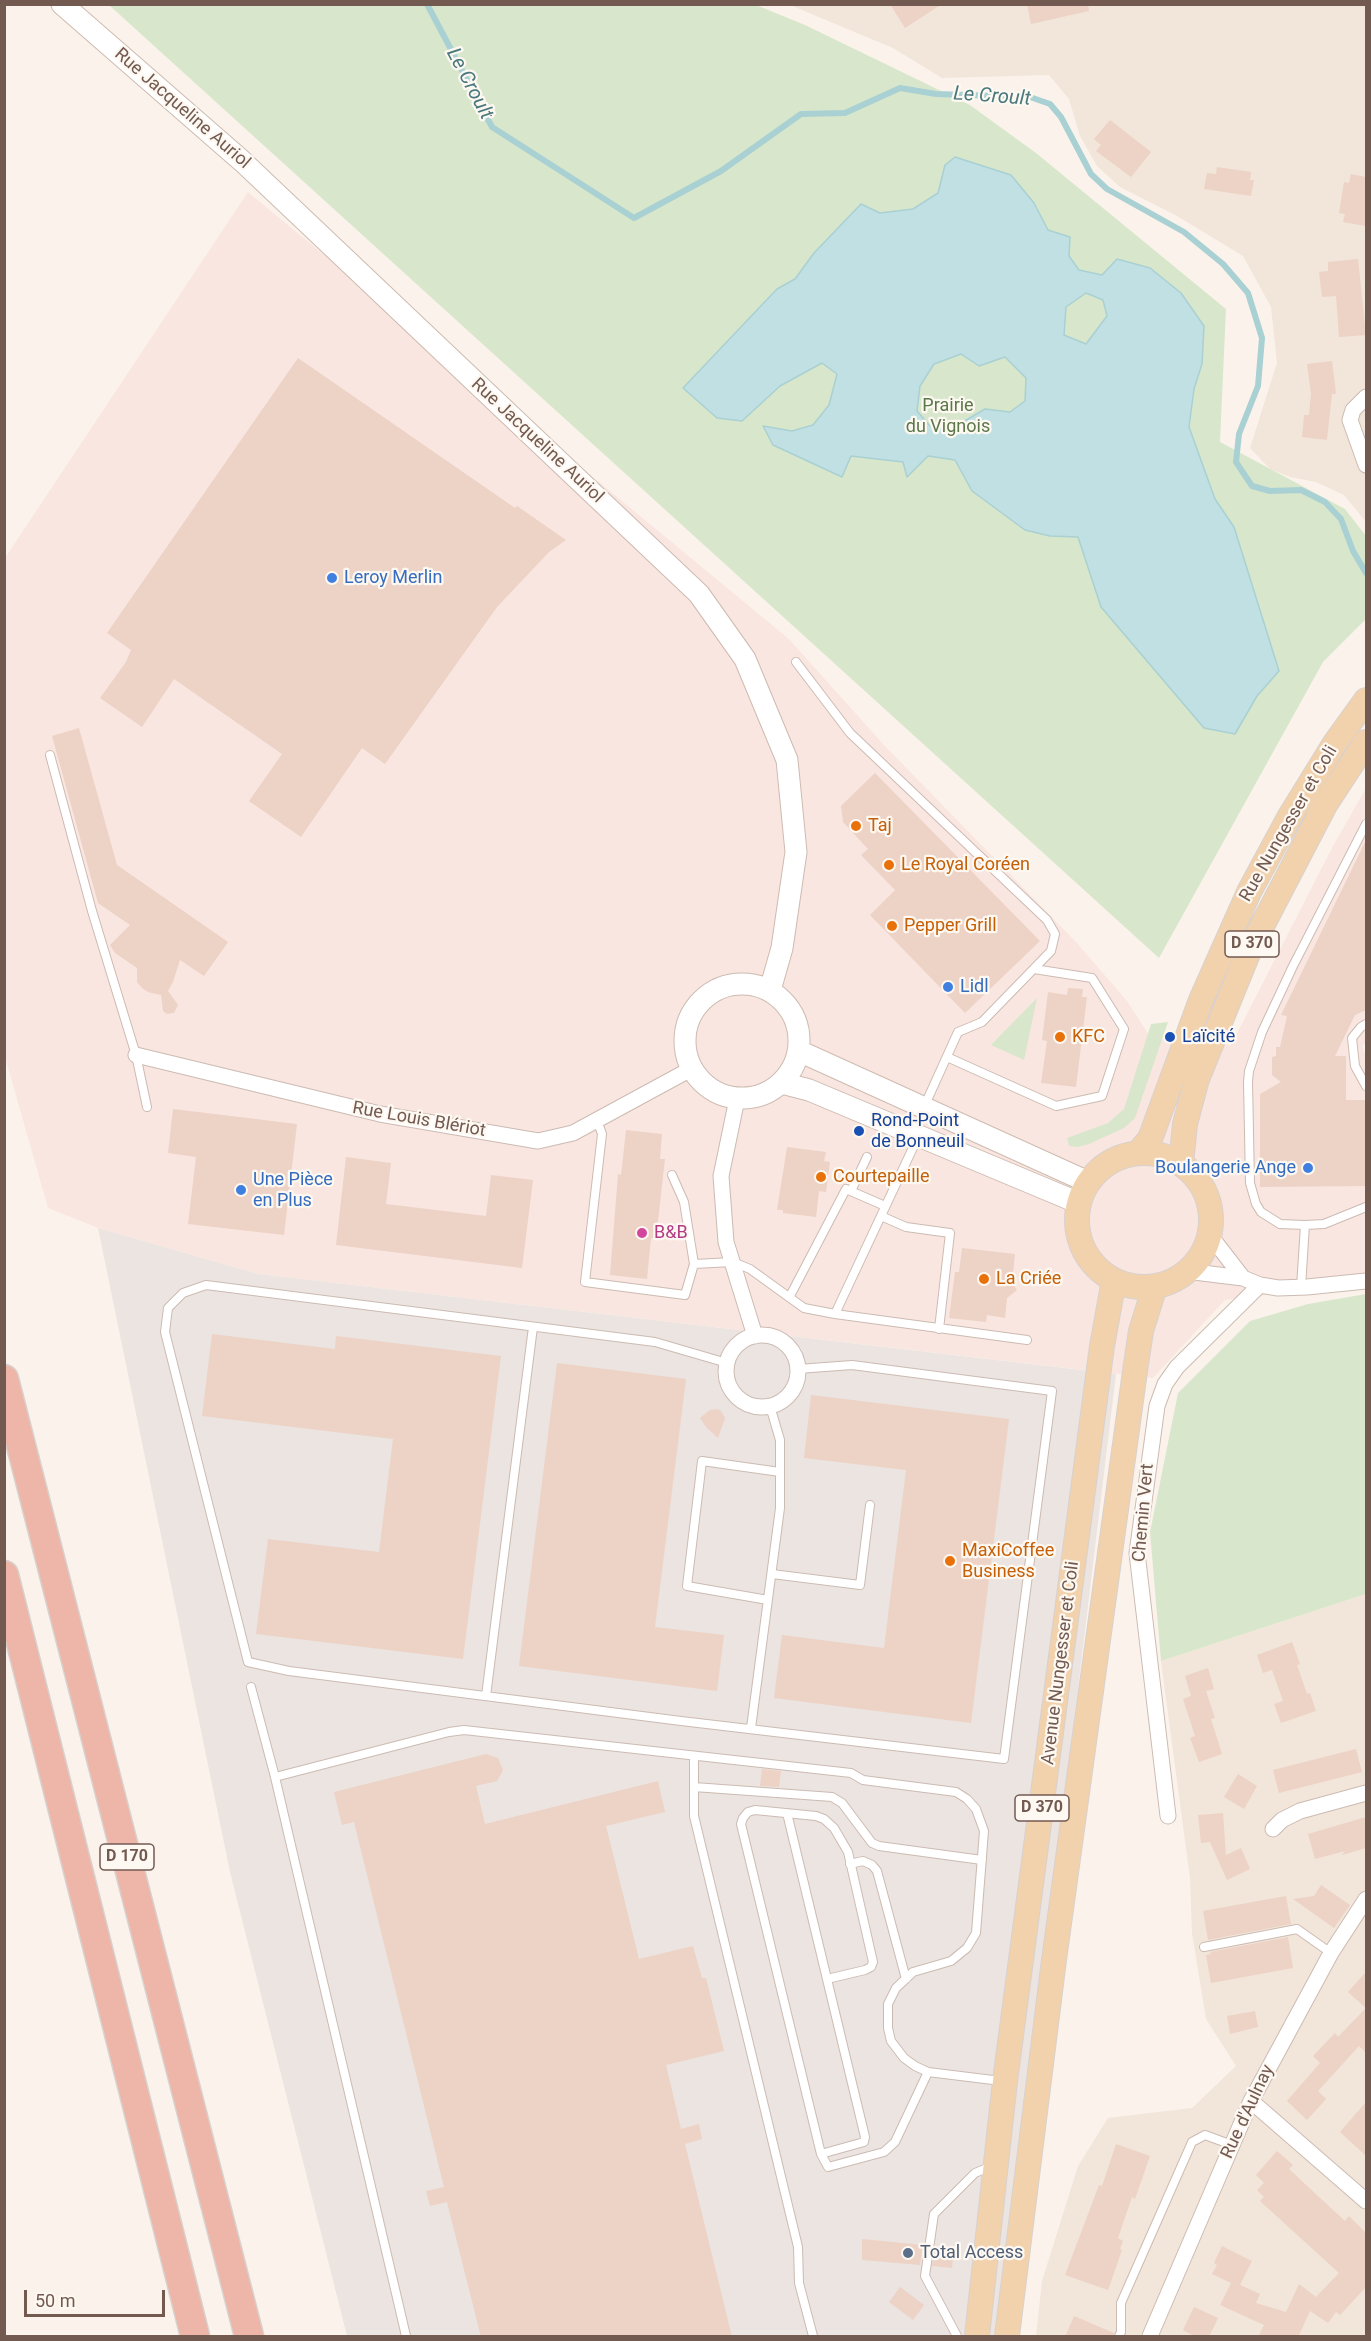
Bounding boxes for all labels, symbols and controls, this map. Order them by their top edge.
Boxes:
street label: Rue Jacqueline Auriol [110,44,254,174]
water label: Le Croult [440,44,498,124]
water label: Le Croult [953,82,1031,112]
street label: Rue Jacqueline Auriol [466,374,608,508]
park label: Prairie du Vignois [906,395,990,438]
place label: Leroy Merlin [344,567,442,589]
marker: Leroy Merlin [325,571,339,585]
street label: Rue Nungesser et Coli [1235,742,1343,906]
place label: Taj [868,815,892,837]
marker: Taj [849,819,863,833]
place label: Le Royal Coréen [901,854,1030,876]
marker: Le Royal Coréen [882,858,896,872]
place label: Pepper Grill [904,915,997,937]
marker: Pepper Grill [885,919,899,933]
road number: D 370 [1225,931,1279,957]
place label: Lidl [960,976,989,998]
marker: Lidl [941,980,955,994]
place label: KFC [1072,1026,1105,1048]
place label: Laïcité [1182,1026,1235,1048]
marker: KFC [1053,1030,1067,1044]
marker: Laïcité [1163,1030,1177,1044]
street label: Rue Louis Blériot [351,1098,487,1142]
place label: Rond-Point de Bonneuil [871,1110,965,1152]
marker: Rond-Point de Bonneuil [852,1124,866,1138]
place label: Boulangerie Ange [1155,1157,1296,1179]
marker: Boulangerie Ange [1301,1161,1315,1175]
place label: Courtepaille [833,1166,929,1188]
place label: Une Pièce en Plus [253,1169,333,1212]
marker: Courtepaille [814,1170,828,1184]
marker: Une Pièce en Plus [234,1183,248,1197]
place label: B&B [654,1222,688,1244]
marker: B&B [635,1226,649,1240]
place label: La Criée [996,1268,1061,1290]
marker: La Criée [977,1272,991,1286]
street label: Chemin Vert [1129,1463,1159,1563]
place label: MaxiCoffee Business [962,1540,1054,1582]
marker: MaxiCoffee Business [943,1554,957,1568]
street label: Avenue Nungesser et Coli [1038,1560,1084,1766]
road number: D 370 [1015,1795,1069,1821]
road number: D 170 [100,1844,154,1870]
street label: Rue d'Aulnay [1217,2062,1279,2162]
place label: Total Access [920,2242,1023,2264]
marker: Total Access [901,2246,915,2260]
scale bar [27,2278,168,2316]
text: 50 m [35,2290,75,2311]

